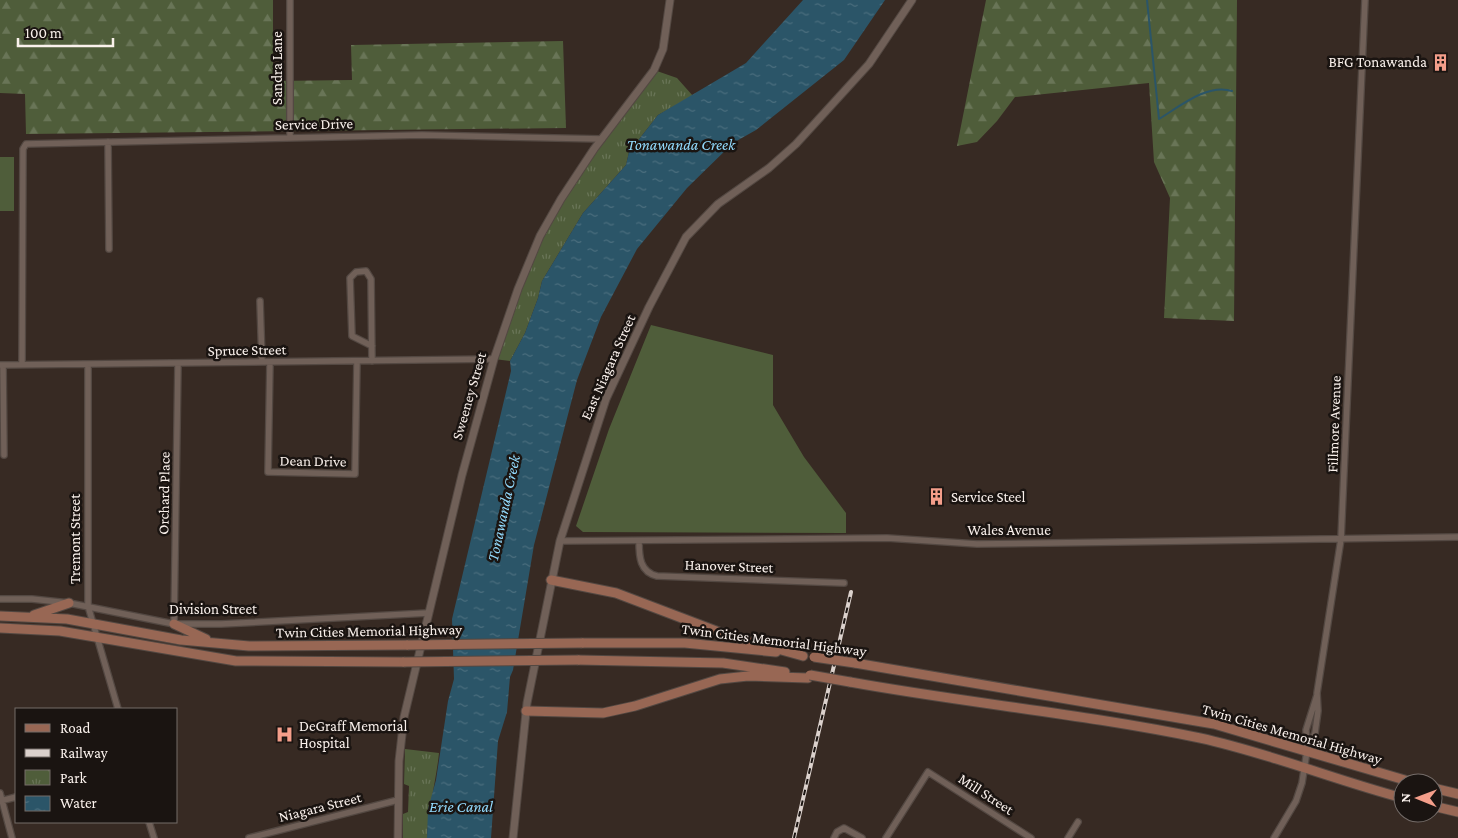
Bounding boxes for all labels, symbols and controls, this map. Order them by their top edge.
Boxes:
scale bar [18,15,112,47]
text: 100 m [25,25,62,41]
street label: Sandra Lane [269,31,285,105]
building icon: BFG Tonawanda [1431,52,1451,72]
place label: BFG Tonawanda [1328,54,1427,70]
street label: Service Drive [275,115,354,133]
water label: Tonawanda Creek [627,136,736,153]
street label: East Niagara Street [578,311,640,423]
street label: Spruce Street [207,341,288,360]
street label: Sweeney Street [449,349,490,442]
street label: Fillmore Avenue [1324,375,1344,473]
street label: Orchard Place [155,451,173,535]
street label: Dean Drive [279,452,347,470]
water label: Tonawanda Creek [484,452,523,563]
building icon: Service Steel [927,487,947,507]
place label: Service Steel [951,489,1025,505]
street label: Tremont Street [67,493,83,584]
street label: Wales Avenue [967,522,1051,538]
street label: Hanover Street [684,556,775,576]
street label: Division Street [169,601,258,617]
street label: Twin Cities Memorial Highway [276,621,462,642]
street label: Twin Cities Memorial Highway [680,621,867,660]
street label: Twin Cities Memorial Highway [1200,701,1384,768]
legend [15,708,178,823]
place label: DeGraff Memorial Hospital [299,718,407,752]
text: Road [60,720,91,736]
hospital icon: DeGraff Memorial Hospital [275,725,295,745]
text: Railway [60,745,108,762]
text: Park [60,770,87,786]
street label: Mill Street [956,770,1017,818]
north arrow [1393,773,1443,823]
street label: Niagara Street [277,789,364,826]
text: N [1397,792,1413,803]
text: Water [60,795,97,811]
water label: Erie Canal [429,798,494,815]

